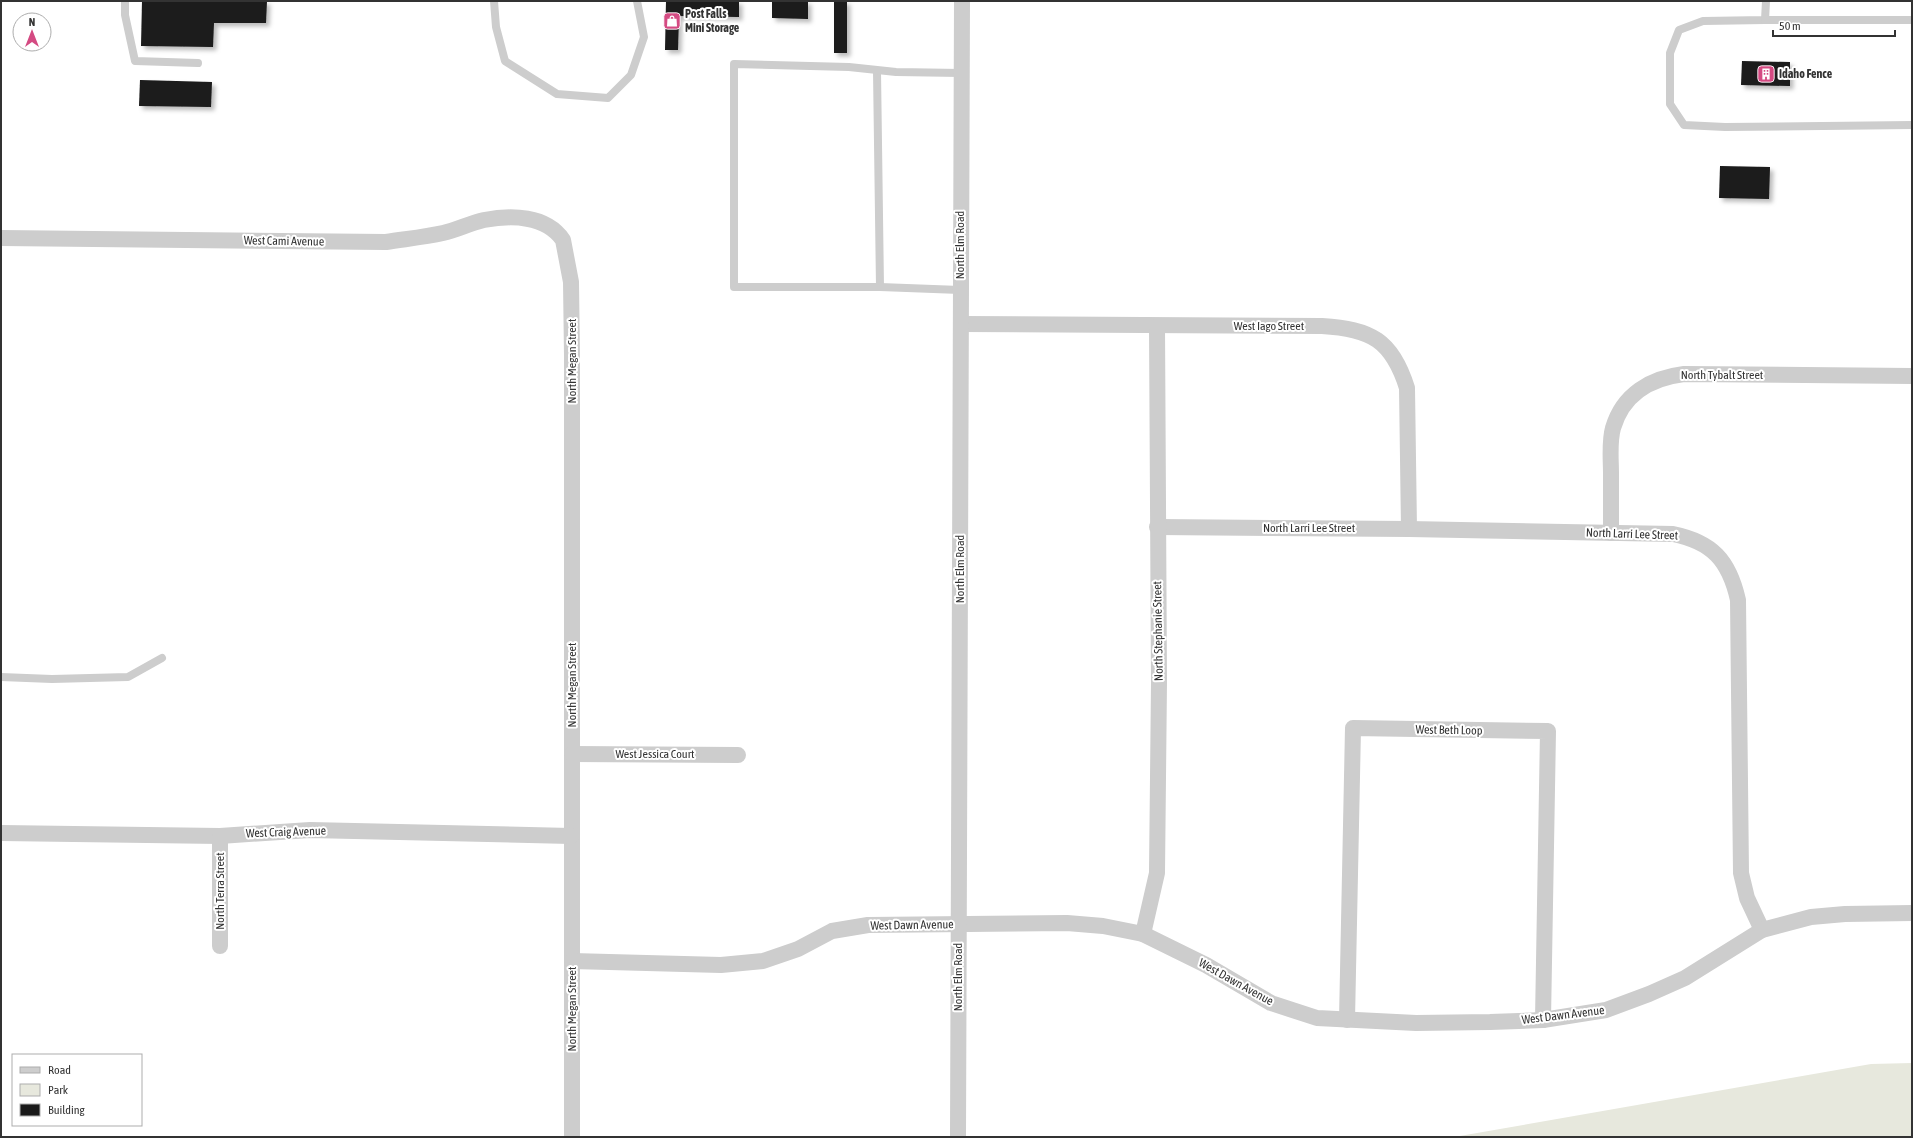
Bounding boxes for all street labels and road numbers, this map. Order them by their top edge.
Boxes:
street label: North Elm Road [953,211,967,279]
street label: West Cami Avenue [244,233,324,249]
street label: North Megan Street [565,318,579,403]
street label: West Iago Street [1234,319,1305,333]
street label: North Tybalt Street [1681,368,1764,382]
street label: North Larri Lee Street [1263,521,1356,535]
street label: North Larri Lee Street [1586,525,1679,543]
street label: North Elm Road [953,535,967,603]
street label: North Stephanie Street [1150,580,1166,681]
street label: North Megan Street [565,642,579,727]
street label: West Beth Loop [1415,722,1483,738]
street label: West Jessica Court [615,747,695,761]
street label: West Craig Avenue [246,824,326,840]
street label: North Terra Street [213,852,227,930]
street label: West Dawn Avenue [870,917,954,933]
street label: North Elm Road [951,943,965,1011]
street label: West Dawn Avenue [1196,956,1276,1008]
street label: North Megan Street [565,966,579,1051]
street label: West Dawn Avenue [1521,1003,1605,1027]

